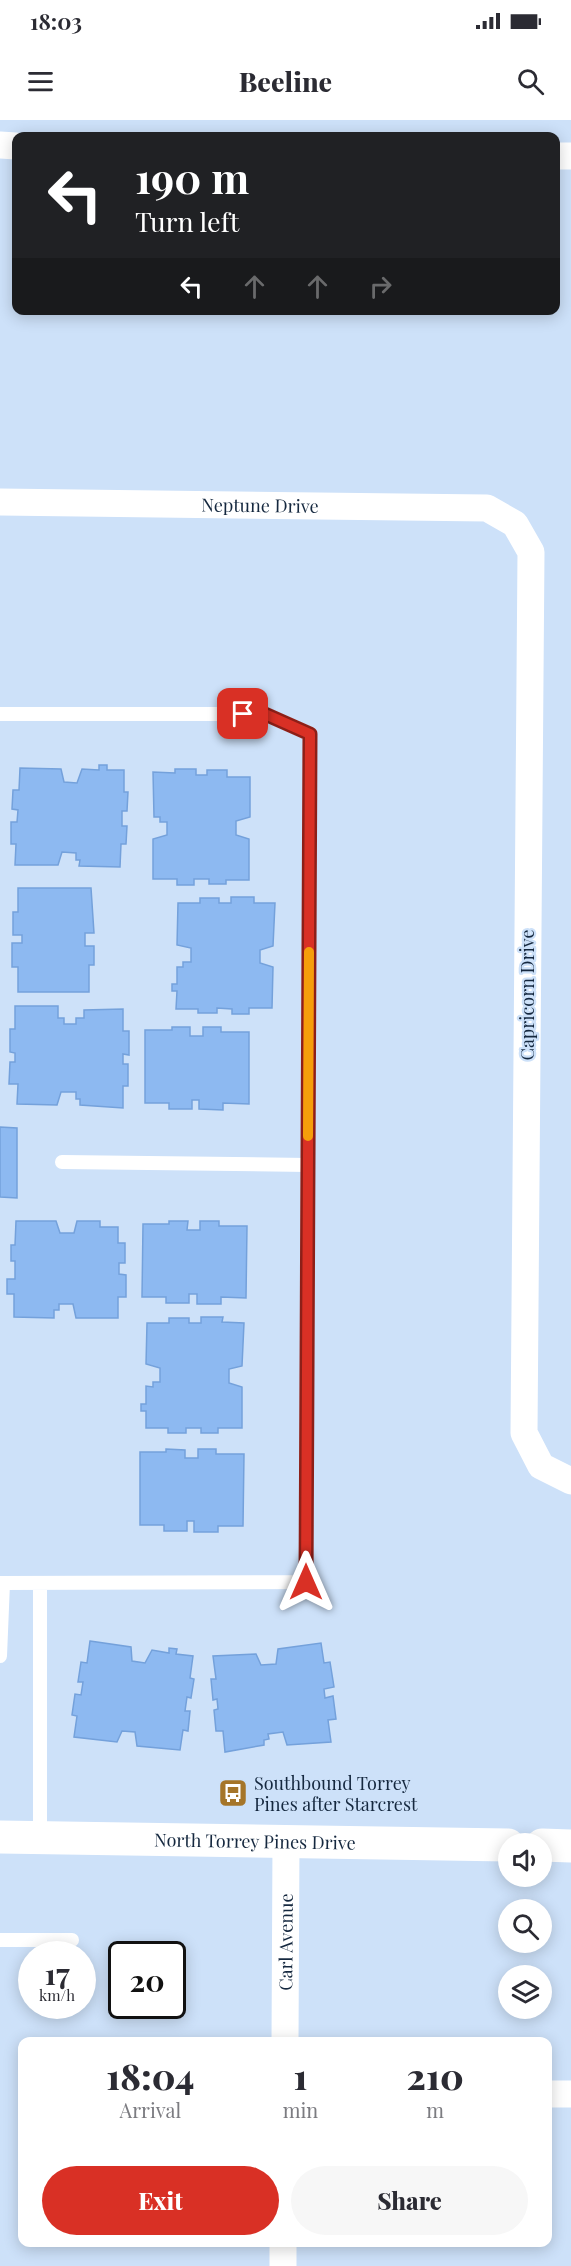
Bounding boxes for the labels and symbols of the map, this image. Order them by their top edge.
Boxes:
street label: Neptune Drive [201,492,319,518]
pin [217,688,268,739]
street label: Capricorn Drive [515,930,539,1061]
position arrow [274,1550,338,1614]
place label: Southbound Torrey Pines after Starcrest [254,1771,418,1816]
bus stop icon: Southbound Torrey Pines after Starcrest [217,1777,249,1809]
street label: North Torrey Pines Drive [154,1827,356,1855]
street label: Carl Avenue [273,1893,298,1991]
speed limit sign: 20 [108,1941,186,2019]

